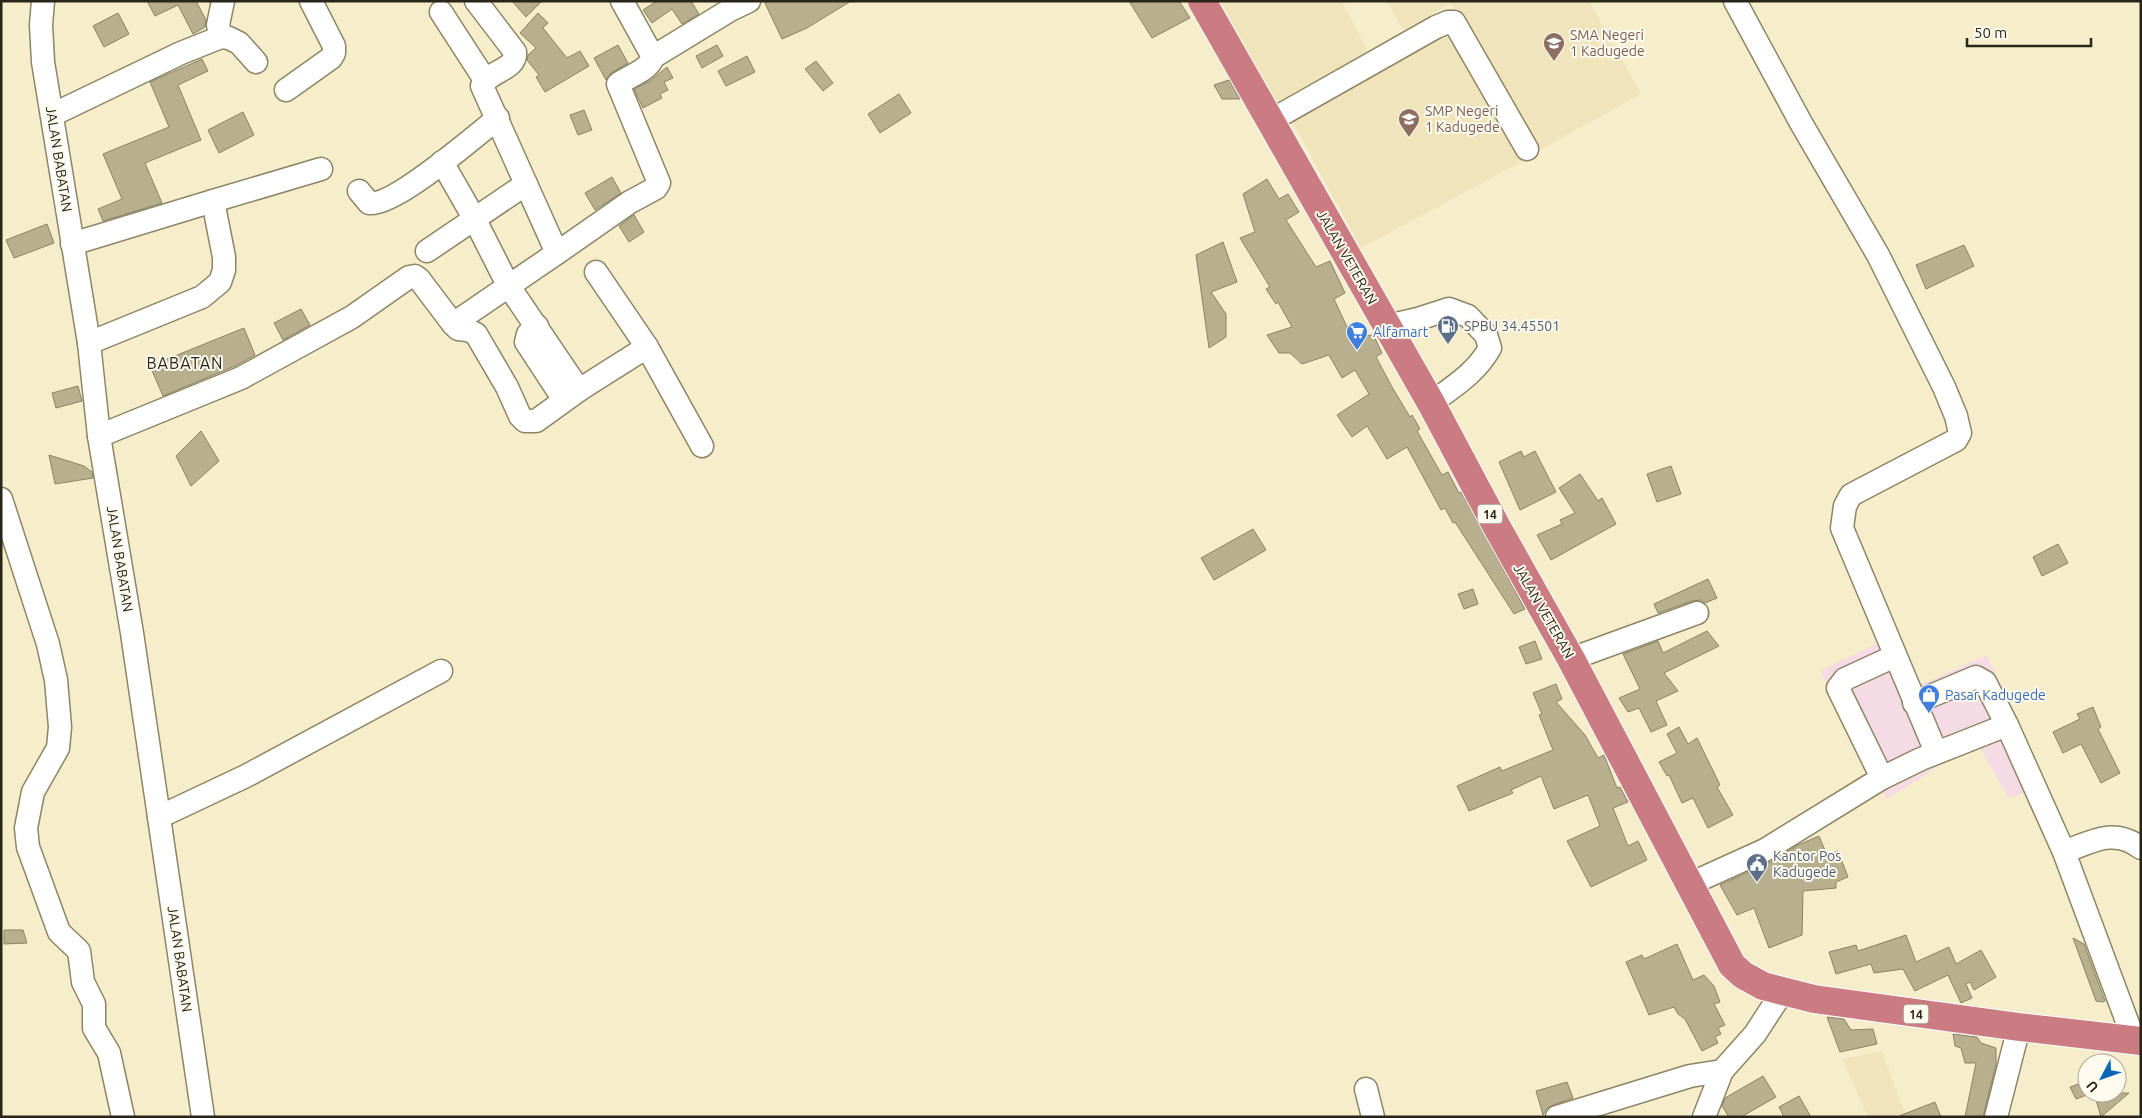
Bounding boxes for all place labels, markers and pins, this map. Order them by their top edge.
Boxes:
place label: SMA Negeri 1 Kadugede [1570,27,1645,59]
school or university icon: SMA Negeri 1 Kadugede [1542,31,1566,62]
place label: SMP Negeri 1 Kadugede [1425,103,1500,135]
school or university icon: SMP Negeri 1 Kadugede [1397,107,1421,138]
fuel station icon: SPBU 34.45501 [1436,314,1460,345]
place label: SPBU 34.45501 [1464,318,1560,334]
supermarket icon: Alfamart [1345,320,1369,351]
place label: Alfamart [1373,324,1429,340]
shop icon: Pasar Kadugede [1917,683,1941,714]
place label: Pasar Kadugede [1945,687,2046,703]
place label: Kantor Pos Kadugede [1773,848,1841,880]
public building icon: Kantor Pos Kadugede [1745,852,1769,883]

